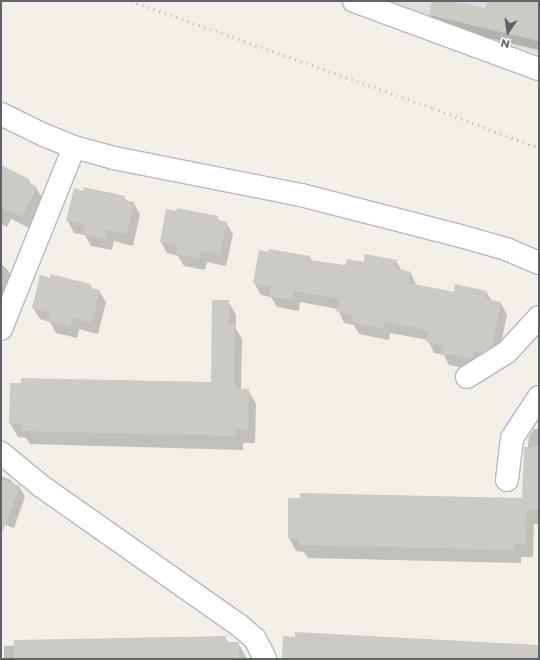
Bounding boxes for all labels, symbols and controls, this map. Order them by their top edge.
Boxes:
north arrow [488,12,528,52]
text: N [499,36,511,52]

